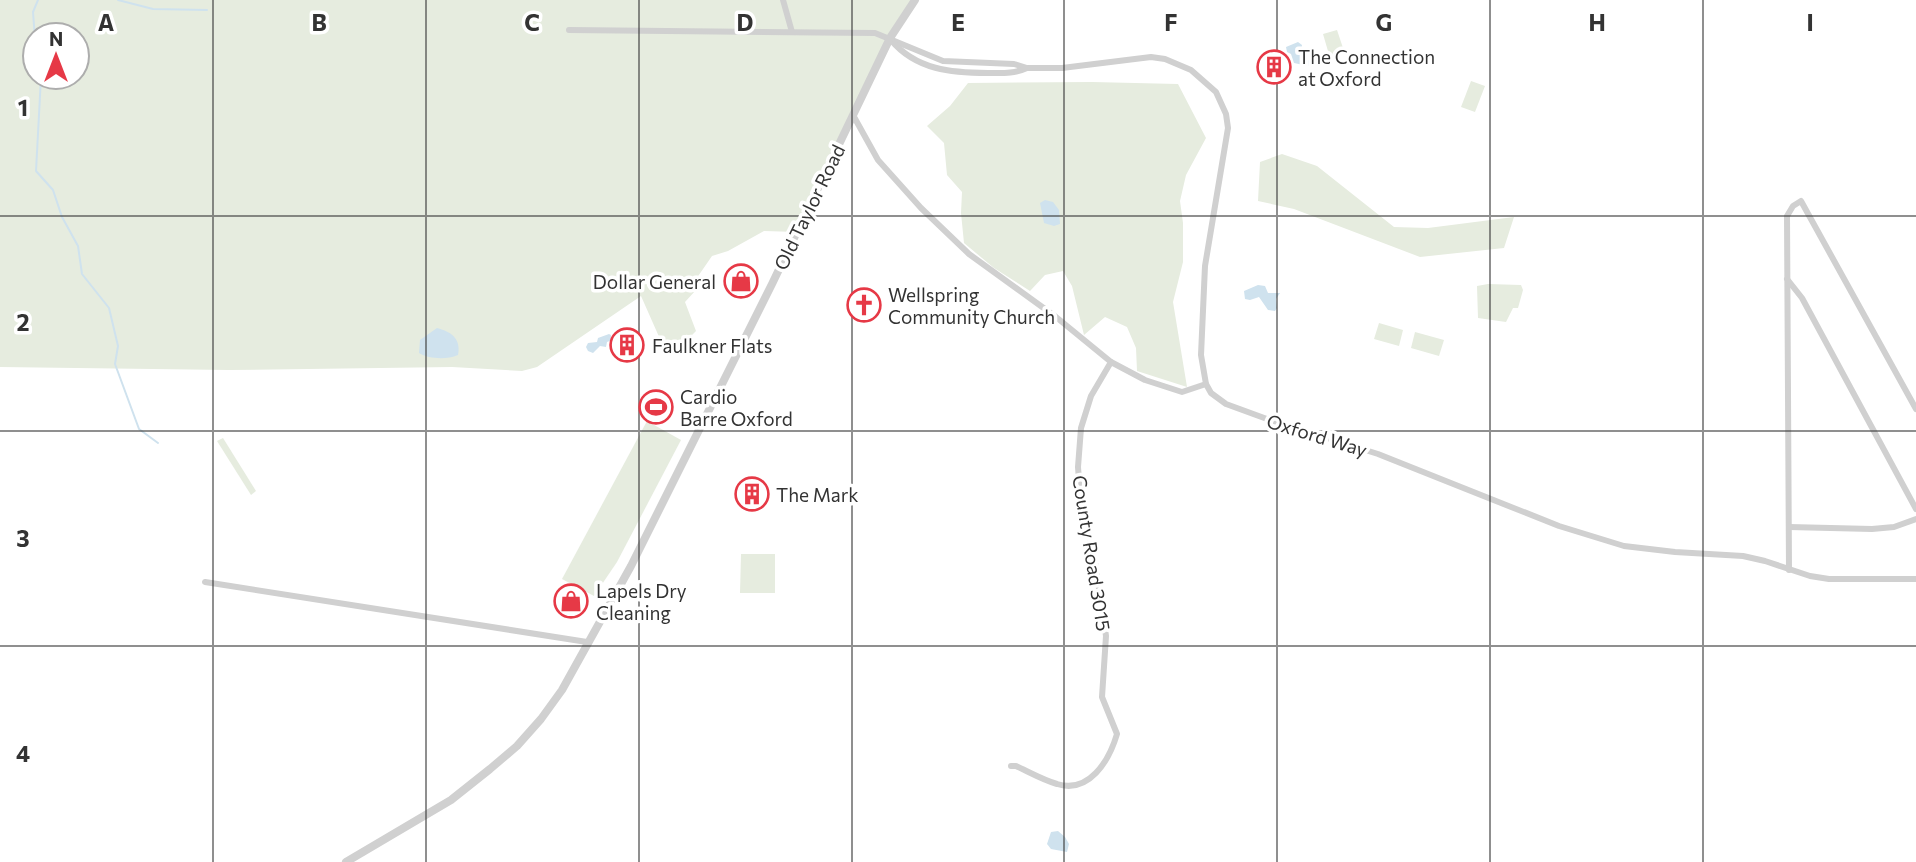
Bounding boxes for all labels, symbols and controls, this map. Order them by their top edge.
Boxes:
text: A [98,8,115,36]
text: B [311,8,327,36]
text: C [524,8,540,36]
text: D [737,8,754,36]
text: E [951,8,965,36]
text: F [1164,8,1178,36]
text: G [1376,8,1392,36]
text: H [1588,8,1606,36]
text: I [1806,8,1814,36]
north arrow [21,21,91,91]
text: N [49,27,63,50]
place label: The Connection at Oxford [1298,45,1435,90]
building icon: The Connection at Oxford [1255,48,1293,86]
text: 1 [18,93,28,121]
street label: Old Taylor Road [769,140,849,274]
shop icon: Dollar General [722,262,760,300]
place label: Dollar General [593,270,716,293]
place label: Wellspring Community Church [888,283,1055,328]
church icon: Wellspring Community Church [845,286,883,324]
text: 2 [16,308,30,336]
building icon: Faulkner Flats [608,326,646,364]
place label: Faulkner Flats [652,334,772,357]
place label: Cardio Barre Oxford [680,385,793,430]
sports icon: Cardio Barre Oxford [637,388,675,426]
street label: Oxford Way [1264,409,1370,461]
street label: County Road 3015 [1068,473,1116,633]
building icon: The Mark [733,475,771,513]
place label: The Mark [776,483,859,506]
text: 3 [16,524,30,552]
place label: Lapels Dry Cleaning [596,579,687,624]
shop icon: Lapels Dry Cleaning [552,582,590,620]
text: 4 [16,739,30,767]

